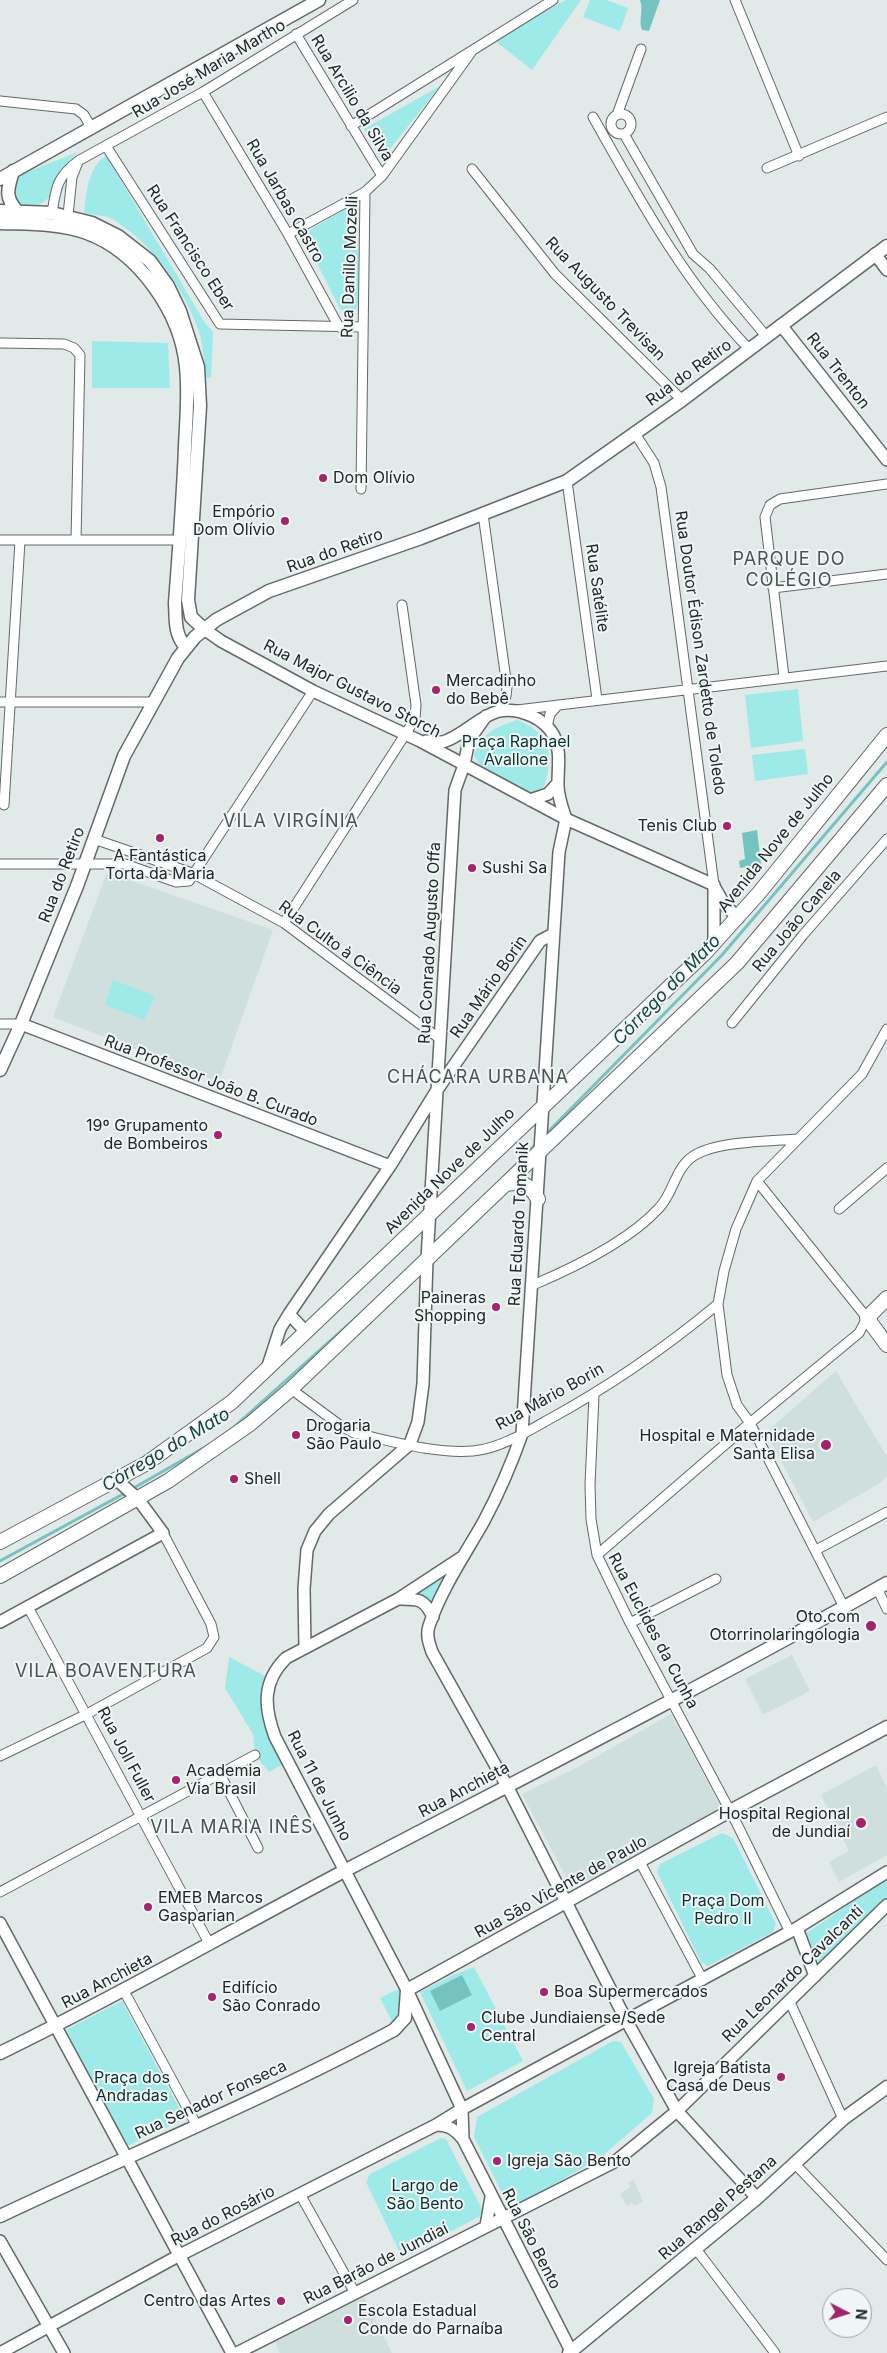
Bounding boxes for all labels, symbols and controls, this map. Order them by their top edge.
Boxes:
street label: Rua José Maria Martho [129,16,289,122]
street label: Rua Arcilio da Silva [307,31,397,165]
street label: Rua Jarbas Castro [242,136,328,266]
street label: Rua Francisco Eber [142,181,238,315]
street label: Rua Danillo Mozelli [338,196,362,338]
street label: Rua Augusto Trevisan [541,233,669,365]
street label: Rua Trenton [802,329,874,413]
street label: Rua do Retiro [643,336,735,410]
place label: Dom Olívio [333,468,415,488]
marker: Dom Olívio [317,472,329,484]
place label: Empório Dom Olívio [193,502,275,540]
street label: Rua Doutor Édison Zardetto de Toledo [671,509,729,797]
marker: Empório Dom Olívio [279,515,291,527]
street label: Rua do Retiro [284,525,386,577]
street label: Rua Satélite [581,543,613,633]
district label: PARQUE DO COLÉGIO [731,549,847,592]
street label: Rua Major Gustavo Storch [260,636,444,742]
place label: Mercadinho do Bebê [446,671,536,709]
marker: Mercadinho do Bebê [430,684,442,696]
park label: Praça Raphael Avallone [462,732,570,770]
street label: Avenida Nove de Julho [714,770,838,916]
district label: VILA VIRGÍNIA [221,811,361,833]
place label: Tenis Club [638,816,717,836]
marker: Tenis Club [721,820,733,832]
street label: Rua do Retiro [35,824,89,926]
marker: A Fantástica Torta da Maria [154,832,166,844]
street label: Rua Conrado Augusto Offa [415,841,445,1045]
place label: A Fantástica Torta da Maria [105,846,215,884]
place label: Sushi Sa [482,858,547,878]
marker: Sushi Sa [466,862,478,874]
street label: Rua João Canela [749,866,845,976]
street label: Rua Culto à Ciência [275,897,405,999]
water label: Córrego do Mato [609,930,725,1050]
street label: Rua Mário Borin [447,932,531,1042]
street label: Rua Professor João B. Curado [101,1031,321,1131]
district label: CHÁCARA URBANA [385,1067,571,1089]
street label: Avenida Nove de Julho [381,1104,519,1238]
place label: 19º Grupamento de Bombeiros [86,1116,208,1154]
marker: 19º Grupamento de Bombeiros [212,1129,224,1141]
street label: Rua Eduardo Tomanik [505,1141,533,1307]
place label: Paineras Shopping [414,1288,486,1326]
marker: Paineras Shopping [490,1301,502,1313]
street label: Rua Mário Borin [493,1359,607,1435]
water label: Córrego do Mato [98,1403,234,1497]
place label: Drogaria São Paulo [306,1416,381,1454]
place label: Hospital e Maternidade Santa Elisa [640,1426,815,1464]
marker: Drogaria São Paulo [290,1429,302,1441]
marker: Hospital e Maternidade Santa Elisa [819,1438,833,1452]
place label: Shell [244,1469,281,1489]
marker: Shell [228,1473,240,1485]
street label: Rua Euclides da Cunha [604,1550,702,1712]
place label: Oto.com Otorrinolaringologia [710,1607,860,1645]
marker: Oto.com Otorrinolaringologia [864,1619,878,1633]
district label: VILA BOAVENTURA [13,1661,199,1683]
street label: Rua Joll Fuller [93,1704,159,1806]
street label: Rua 11 de Junho [283,1728,355,1844]
street label: Rua Anchieta [415,1758,513,1822]
place label: Academia Via Brasil [186,1761,261,1799]
marker: Academia Via Brasil [170,1774,182,1786]
place label: Hospital Regional de Jundiaí [719,1804,850,1842]
marker: Hospital Regional de Jundiaí [854,1816,868,1830]
district label: VILA MARIA INÊS [148,1817,316,1839]
street label: Rua São Vicente de Paulo [471,1832,651,1942]
place label: EMEB Marcos Gasparian [158,1888,263,1926]
park label: Praça Dom Pedro II [681,1891,765,1929]
marker: EMEB Marcos Gasparian [142,1901,154,1913]
street label: Rua Leonardo Cavalcanti [719,1902,867,2046]
street label: Rua Anchieta [58,1949,156,2013]
place label: Edifício São Conrado [222,1978,320,2016]
place label: Boa Supermercados [554,1982,708,2002]
marker: Boa Supermercados [538,1986,550,1998]
marker: Edifício São Conrado [206,1991,218,2003]
place label: Clube Jundiaiense/Sede Central [481,2008,665,2046]
marker: Clube Jundiaiense/Sede Central [465,2021,477,2033]
street label: Rua Senador Fonseca [132,2056,290,2144]
place label: Igreja Batista Casa de Deus [666,2058,771,2096]
park label: Praça dos Andradas [94,2068,170,2106]
marker: Igreja Batista Casa de Deus [775,2071,787,2083]
place label: Igreja São Bento [507,2151,631,2171]
street label: Rua Rangel Pestana [655,2152,781,2264]
marker: Igreja São Bento [491,2155,503,2167]
park label: Largo de São Bento [386,2176,464,2214]
street label: Rua do Rosário [168,2182,278,2250]
street label: Rua São Bento [497,2185,565,2293]
street label: Rua Barão de Jundiaí [300,2219,452,2309]
north arrow [822,2288,872,2338]
place label: Centro das Artes [144,2291,271,2311]
marker: Centro das Artes [275,2295,287,2307]
place label: Escola Estadual Conde do Parnaíba [358,2301,503,2339]
text: N [853,2308,870,2320]
marker: Escola Estadual Conde do Parnaíba [342,2314,354,2326]

